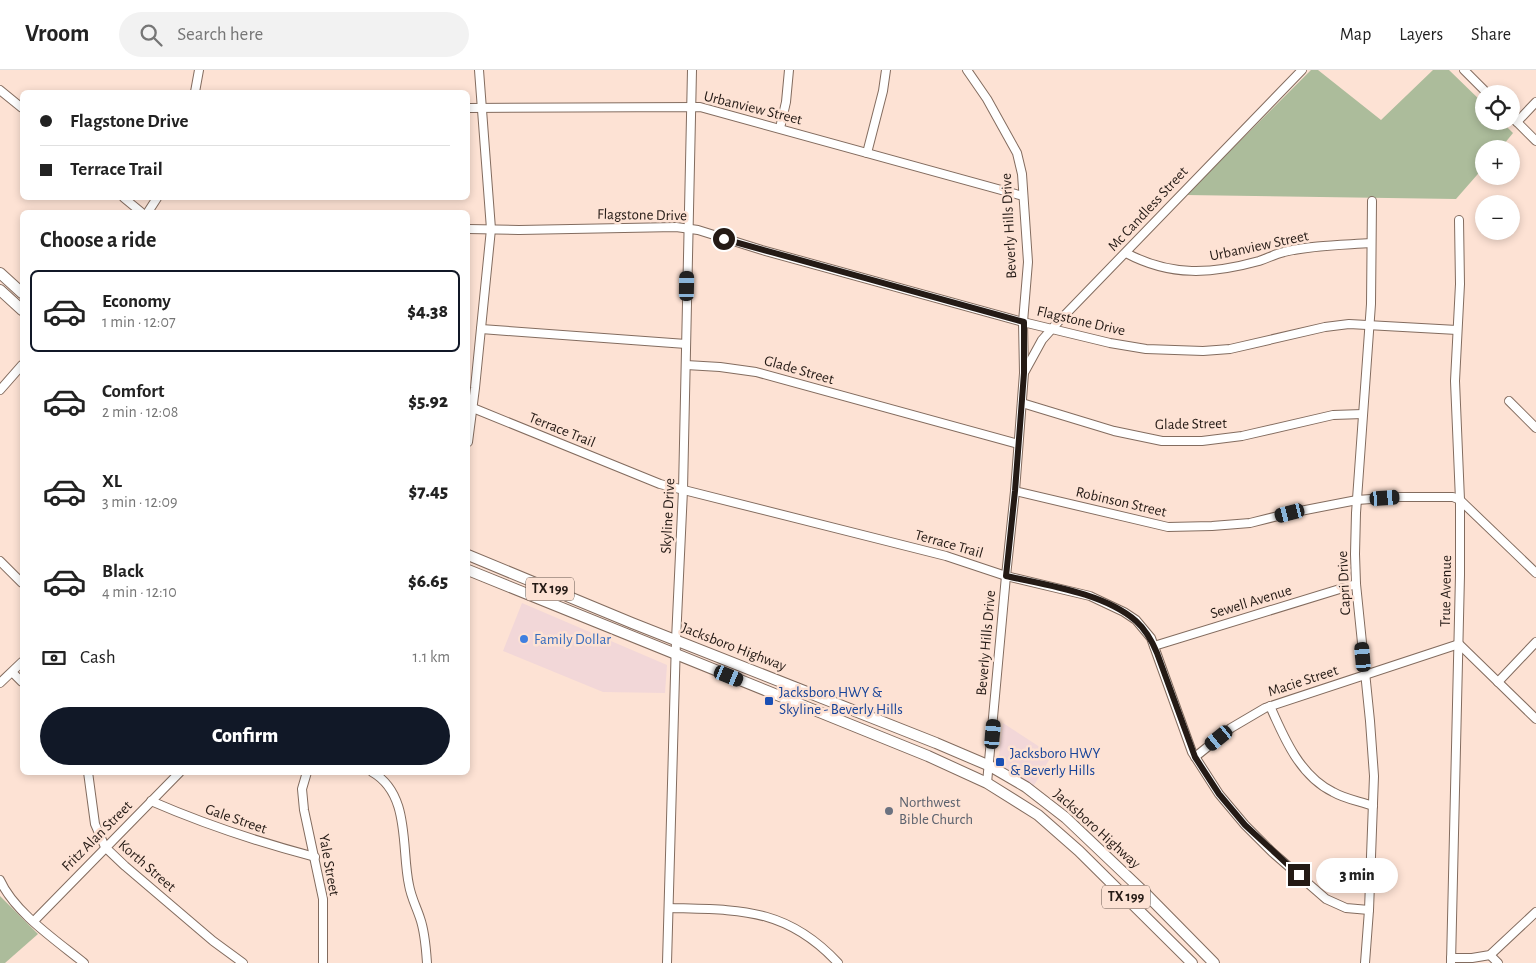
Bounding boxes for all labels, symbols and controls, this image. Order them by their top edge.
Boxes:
search box [119,12,469,57]
icon: search [137,21,165,49]
text: Vroom [25,22,89,46]
text: Search here [177,25,263,44]
text: Map [1340,26,1371,44]
text: Layers [1399,26,1443,44]
text: Share [1471,26,1511,44]
map controls [1475,85,1520,240]
button: locate [1475,85,1520,130]
street label: Urbanview Street [702,89,804,128]
text: Flagstone Drive [70,112,188,131]
button: + [1475,140,1520,185]
text: Terrace Trail [70,160,163,179]
street label: Mc Candless Street [1105,164,1191,254]
street label: Beverly Hills Drive [999,173,1019,279]
button: − [1475,195,1520,240]
street label: Flagstone Drive [597,207,687,223]
route start [713,228,735,250]
street label: Urbanview Street [1208,228,1310,264]
text: Choose a ride [40,229,156,251]
car [679,271,694,301]
icon: car [42,289,87,334]
text: Economy [102,292,171,311]
text: $4.38 [407,302,448,321]
street label: Flagstone Drive [1035,304,1127,338]
text: 1 min · 12:07 [102,314,176,330]
street label: Glade Street [762,353,836,387]
icon: car [42,379,87,424]
text: Comfort [102,382,164,401]
text: $5.92 [408,392,448,411]
text: 2 min · 12:08 [102,404,178,420]
street label: Terrace Trail [527,410,597,450]
street label: Glade Street [1155,416,1227,432]
icon: car [42,469,87,514]
text: XL [102,472,122,491]
street label: Skyline Drive [659,478,677,554]
text: $7.45 [409,482,448,501]
street label: Robinson Street [1074,484,1168,520]
car [1369,489,1400,507]
text: 3 min · 12:09 [102,494,178,510]
car [1273,502,1306,524]
street label: Terrace Trail [913,527,985,561]
street label: Capri Drive [1335,550,1353,616]
street label: True Avenue [1438,555,1454,627]
icon: car [42,559,87,604]
text: Black [102,562,144,581]
text: $6.65 [408,572,448,591]
road number: TX 199 [526,578,574,600]
street label: Sewell Avenue [1209,583,1293,621]
text: 4 min · 12:10 [102,584,177,600]
street label: Beverly Hills Drive [974,590,998,696]
street label: Jacksboro Highway [680,620,789,674]
place label: Family Dollar [534,632,611,647]
marker: Family Dollar [518,633,530,645]
car [1354,641,1371,673]
icon: cash [40,644,68,672]
text: Cash [80,648,116,667]
text: 1.1 km [413,649,450,665]
car [712,663,745,689]
street label: Macie Street [1266,663,1340,699]
place label: Jacksboro HWY & Skyline - Beverly Hills [779,685,903,717]
marker: Jacksboro HWY & Skyline - Beverly Hills [763,695,775,707]
button: Confirm [40,707,450,765]
car [984,718,1001,750]
car [1202,723,1235,753]
place label: Jacksboro HWY & Beverly Hills [1010,746,1100,778]
marker: Jacksboro HWY & Beverly Hills [994,756,1006,768]
street label: Jacksboro Highway [1051,786,1144,872]
place label: Northwest Bible Church [899,795,973,827]
street label: Fritz Alan Street [59,798,135,874]
street label: Gale Street [203,801,269,837]
marker: Northwest Bible Church [883,805,895,817]
street label: Yale Street [316,833,342,897]
street label: Korth Street [116,837,179,895]
callout: 3 min [1316,858,1399,892]
route end [1288,864,1310,886]
text: 3 min [1339,867,1375,883]
road number: TX 199 [1102,886,1150,909]

